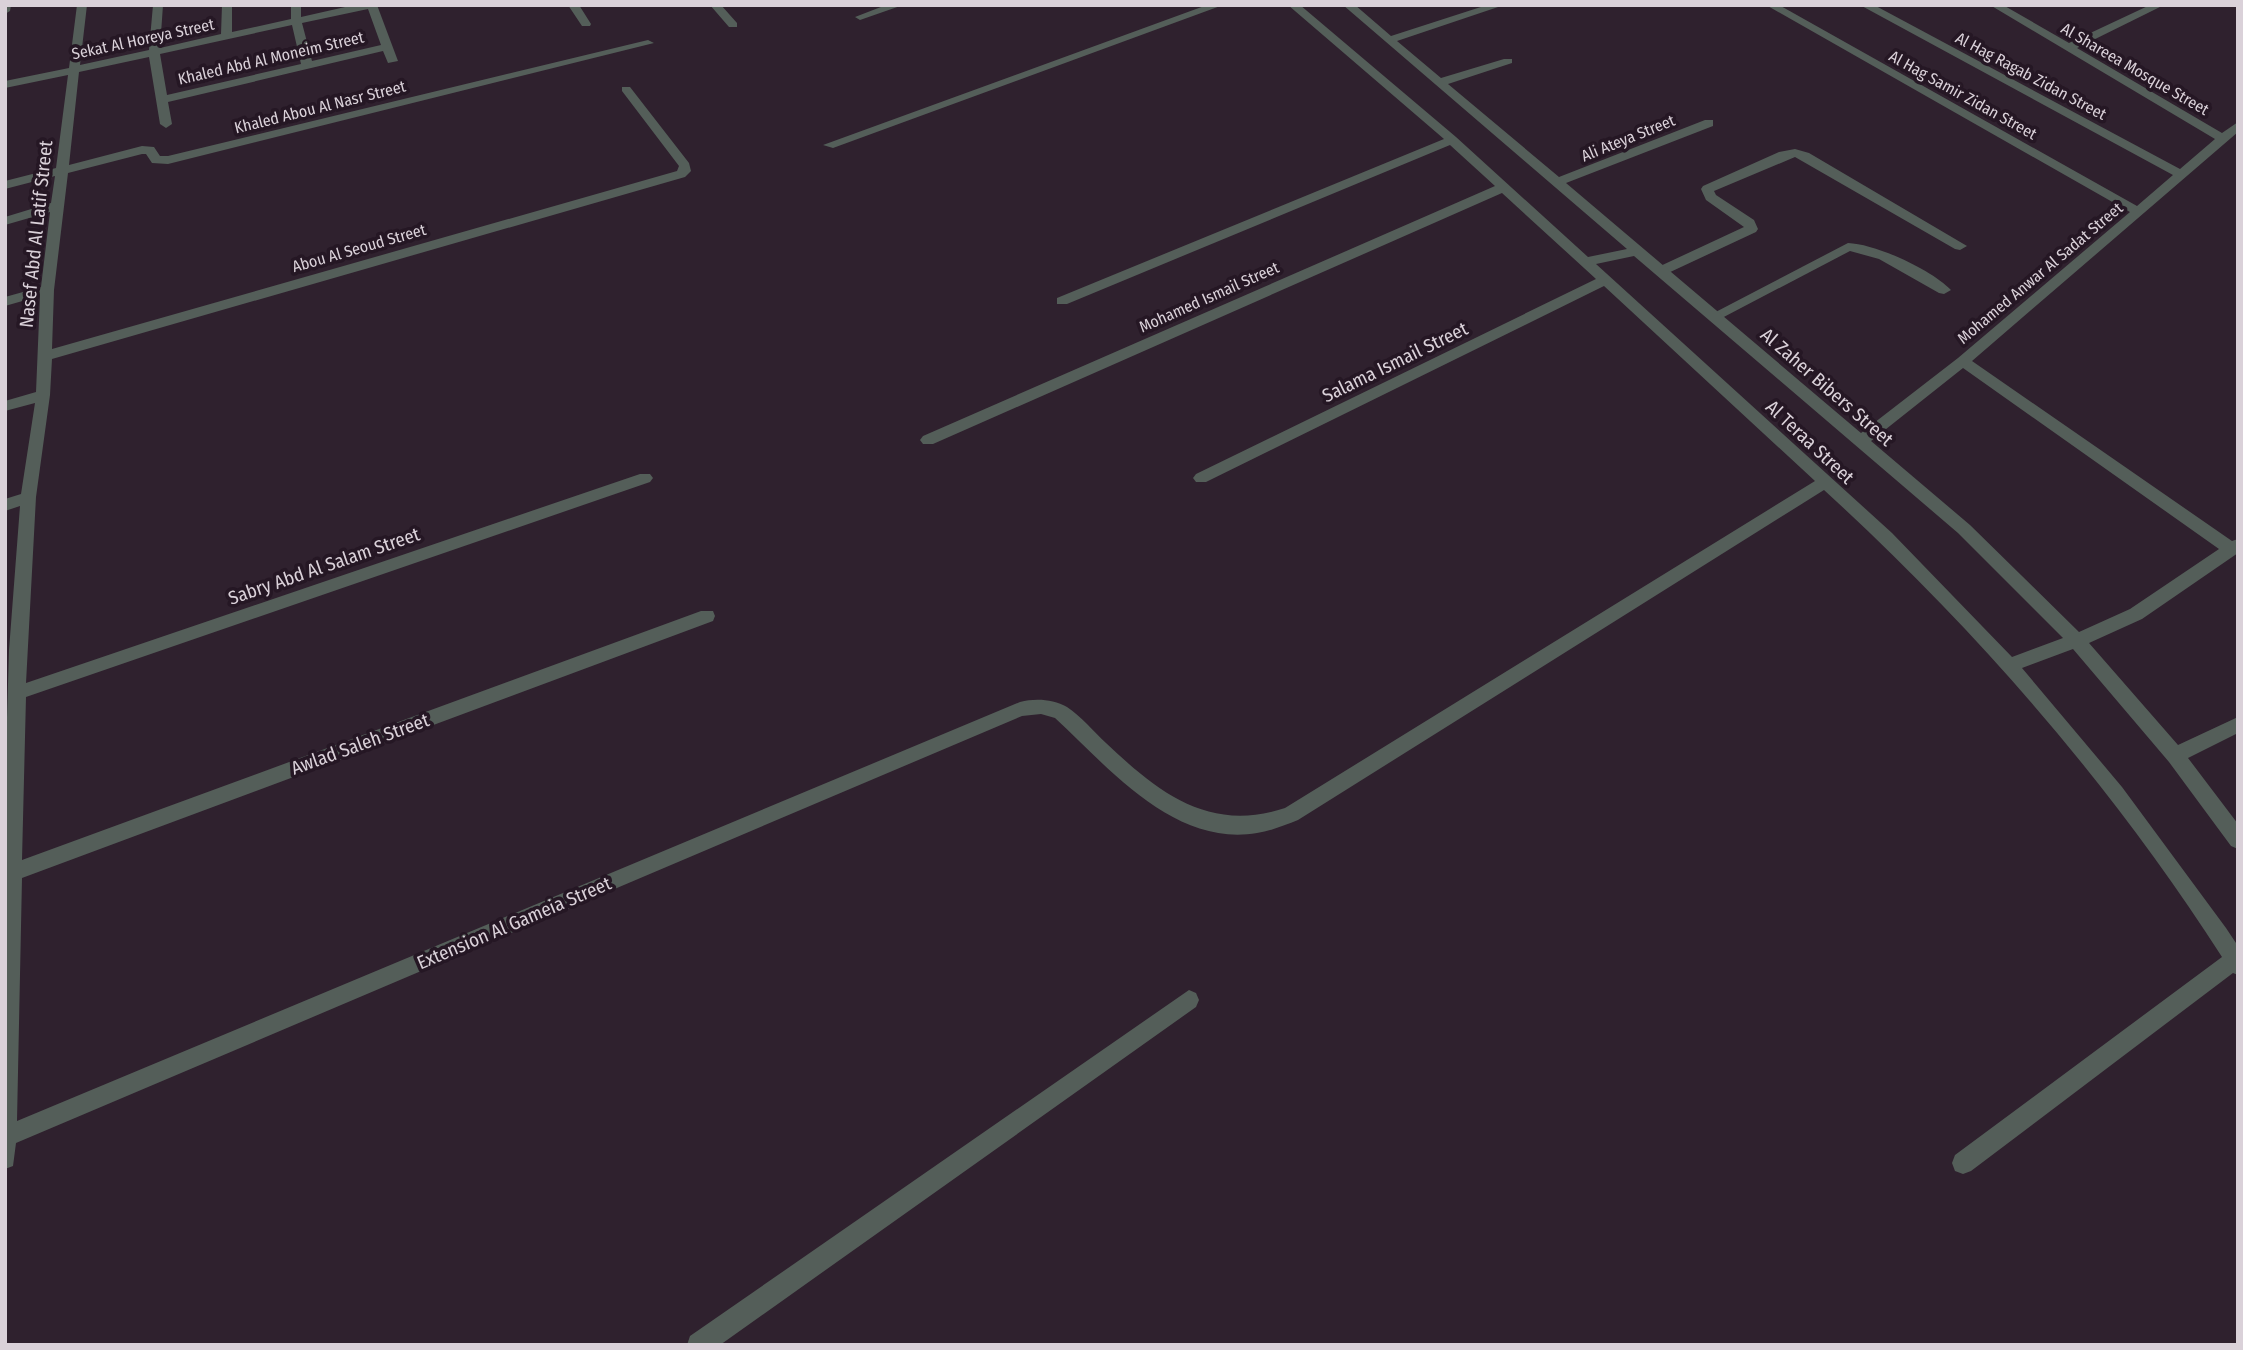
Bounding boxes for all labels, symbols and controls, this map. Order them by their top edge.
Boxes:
street label: Sekat Al Horeya Street [70,14,217,63]
street label: Al Shareea Mosque Street [2058,19,2213,120]
street label: Khaled Abd Al Moneim Street [176,27,367,89]
street label: Al Hag Ragab Zidan Street [1952,28,2110,124]
street label: Al Hag Samir Zidan Street [1886,46,2041,144]
street label: Khaled Abou Al Nasr Street [232,76,408,137]
street label: Ali Ateya Street [1578,110,1678,165]
street label: Nasef Abd Al Latif Street [15,138,57,329]
street label: Mohamed Anwar Al Sadat Street [1954,198,2127,348]
street label: Abou Al Seoud Street [290,220,429,276]
street label: Mohamed Ismail Street [1136,257,1283,336]
street label: Salama Ismail Street [1318,316,1472,407]
street label: Al Zaher Bibers Street [1756,323,1899,451]
street label: Al Teraa Street [1761,395,1860,489]
street label: Sabry Abd Al Salam Street [225,522,424,610]
street label: Awlad Saleh Street [288,708,433,780]
street label: Extension Al Gameia Street [413,871,615,974]

